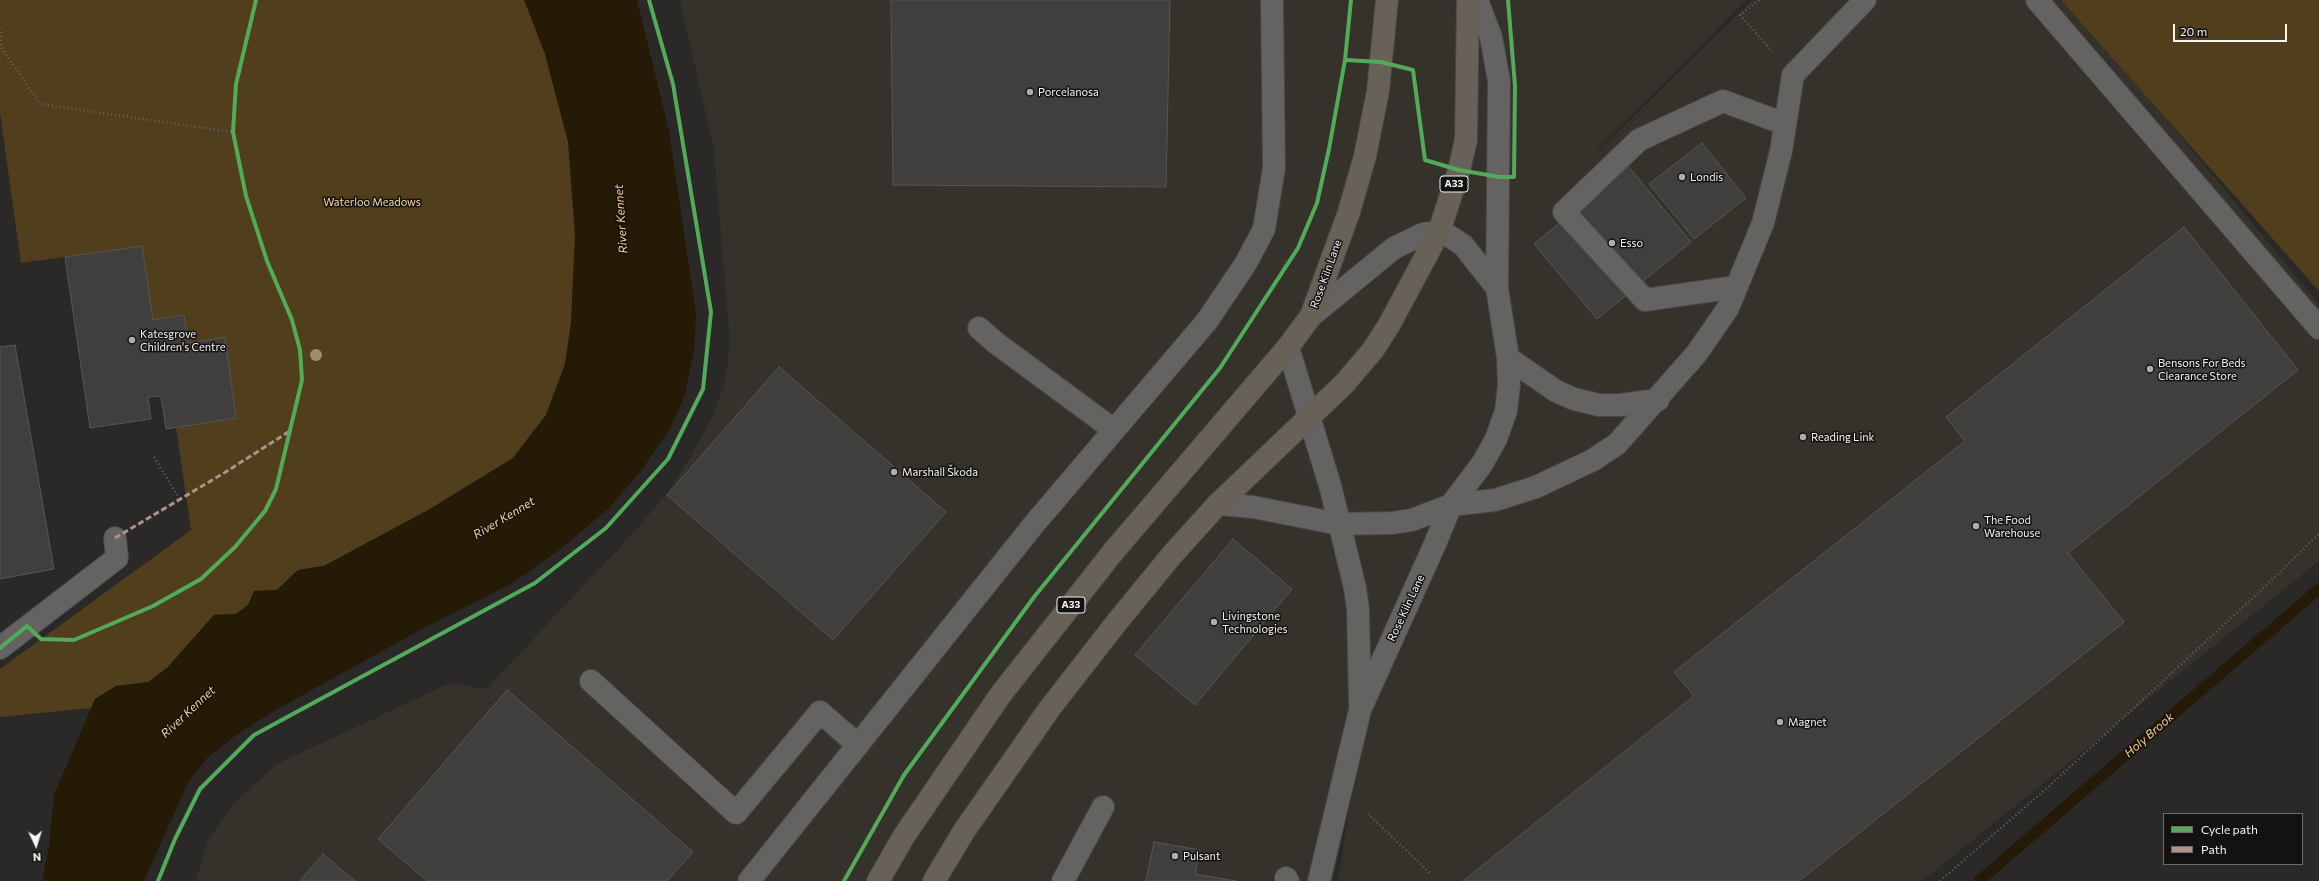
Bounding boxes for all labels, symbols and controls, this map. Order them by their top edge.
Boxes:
scale bar [2175,16,2289,42]
text: 20 m [2180,24,2207,38]
place label: Porcelanosa [1038,85,1099,99]
marker: Porcelanosa [1025,87,1035,97]
place label: Londis [1690,170,1723,184]
marker: Londis [1677,172,1687,182]
road number: A33 [1440,176,1468,192]
water label: River Kennet [611,184,631,254]
park label: Waterloo Meadows [323,195,421,209]
place label: Esso [1620,236,1643,250]
street label: Rose Kiln Lane [1307,238,1345,310]
marker: Esso [1607,238,1617,248]
place label: Katesgrove Children's Centre [140,327,226,353]
marker: Katesgrove Children's Centre [127,335,137,345]
place label: Bensons For Beds Clearance Store [2158,356,2246,382]
marker: Bensons For Beds Clearance Store [2145,364,2155,374]
place label: Reading Link [1811,430,1875,444]
marker: Reading Link [1798,432,1808,442]
place label: Marshall Škoda [902,465,978,479]
marker: Marshall Škoda [889,467,899,477]
water label: River Kennet [471,494,537,542]
place label: The Food Warehouse [1984,513,2040,539]
marker: The Food Warehouse [1971,521,1981,531]
street label: Rose Kiln Lane [1385,573,1427,643]
road number: A33 [1057,597,1085,613]
place label: Livingstone Technologies [1222,609,1288,635]
marker: Livingstone Technologies [1209,617,1219,627]
water label: River Kennet [158,683,218,741]
water label: Holy Brook [2121,710,2177,760]
place label: Magnet [1788,715,1827,729]
marker: Magnet [1775,717,1785,727]
legend [2163,813,2303,865]
text: Cycle path [2201,822,2258,836]
north arrow [16,825,56,865]
text: Path [2201,842,2227,856]
place label: Pulsant [1183,849,1220,863]
text: N [32,851,41,864]
marker: Pulsant [1170,851,1180,861]

